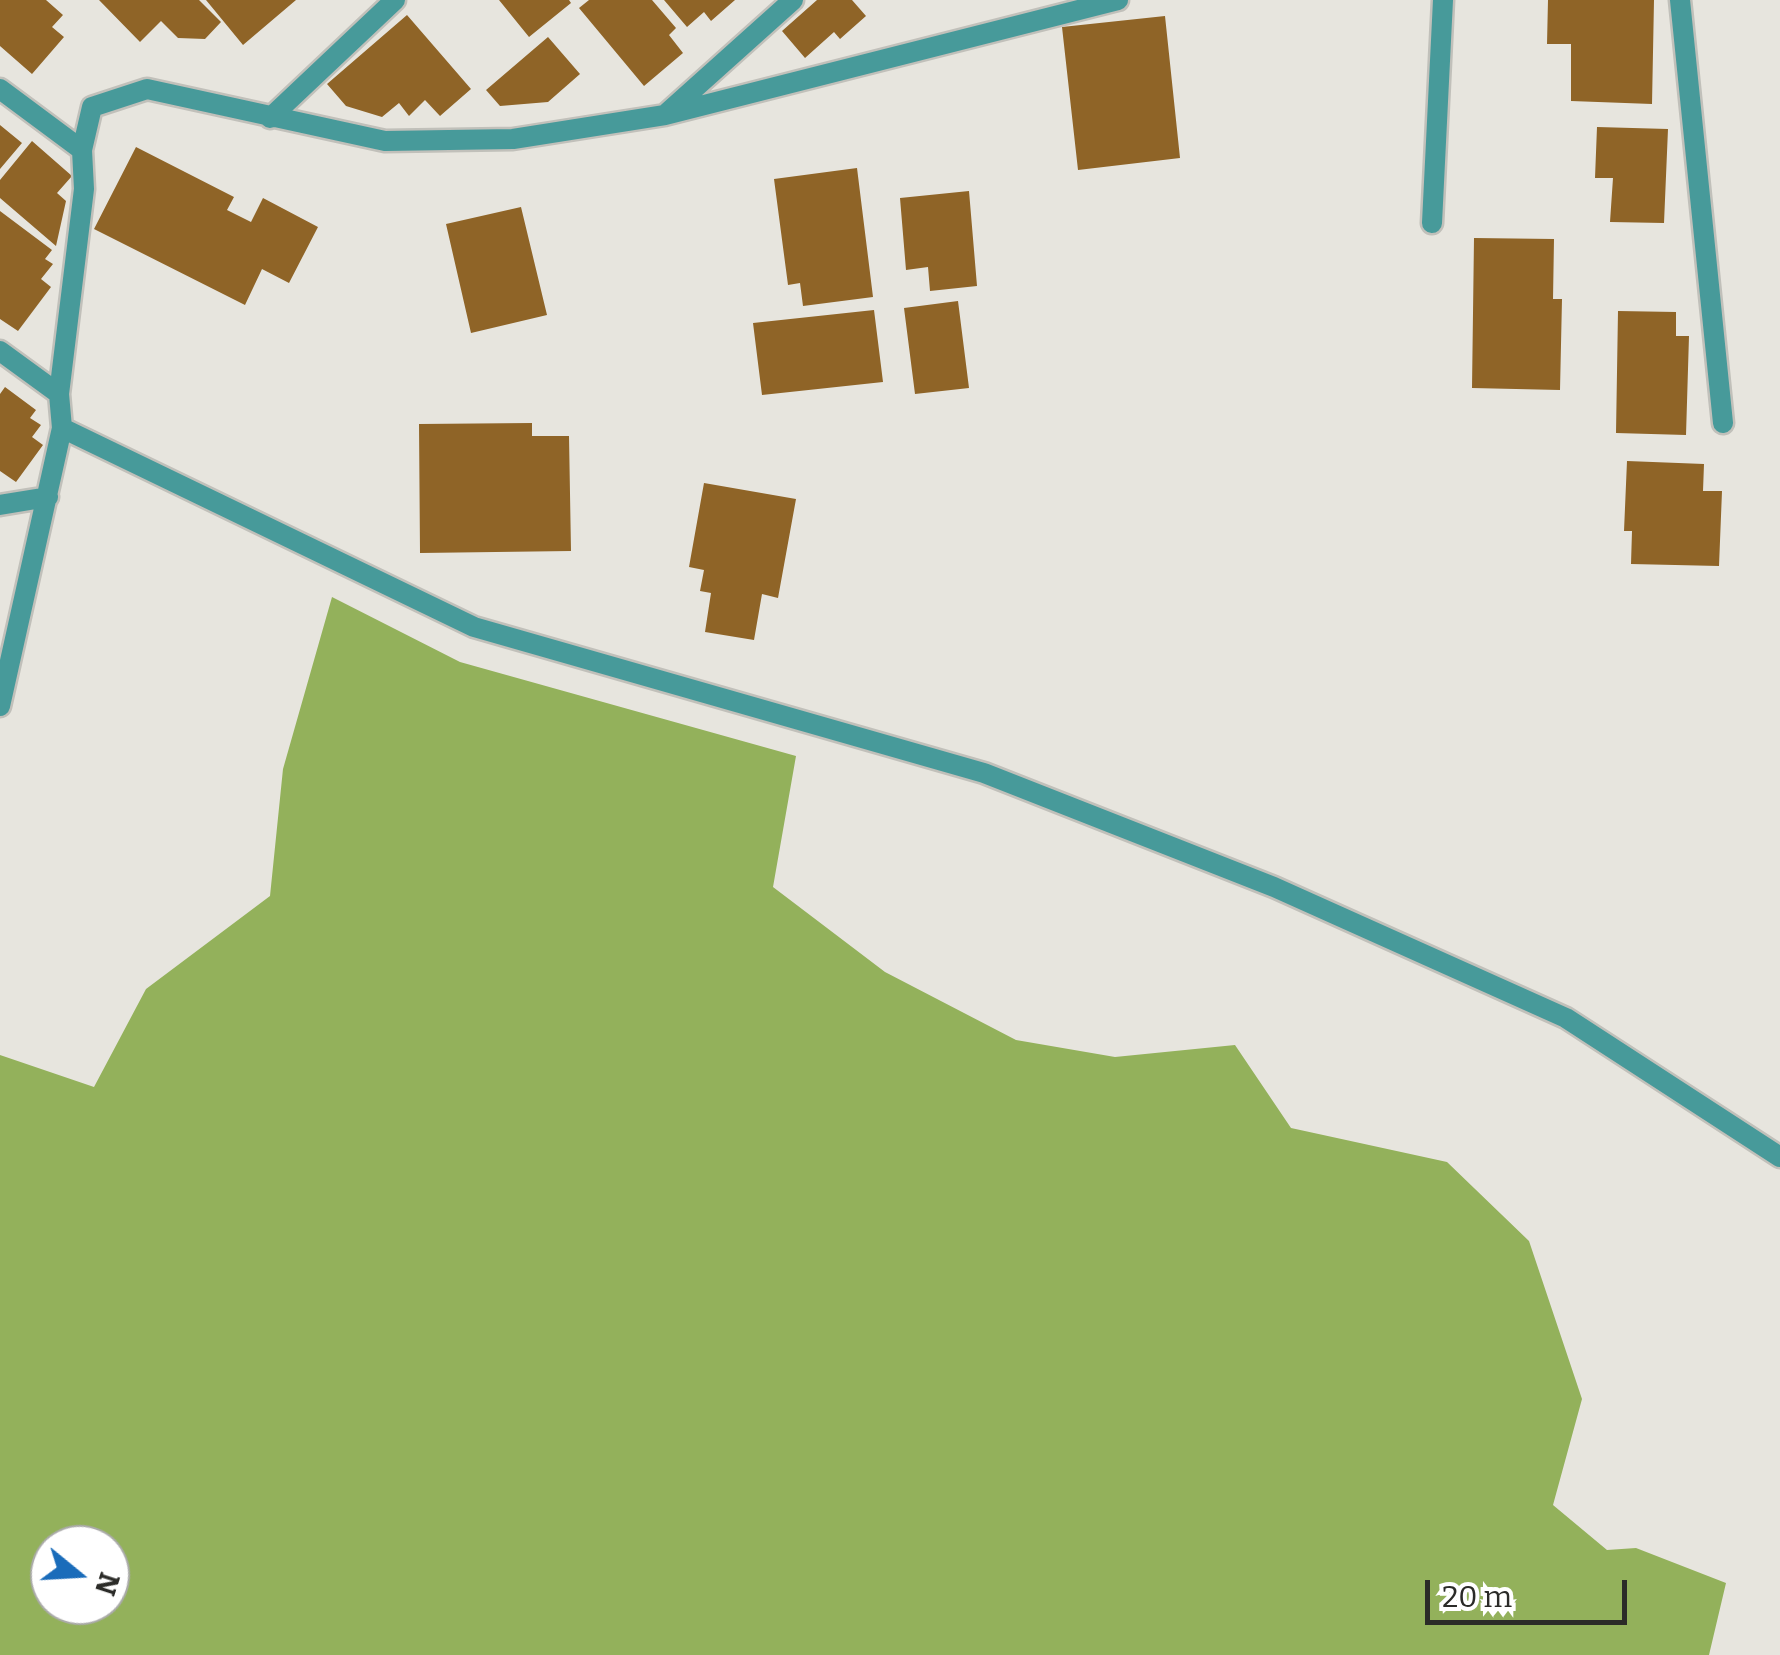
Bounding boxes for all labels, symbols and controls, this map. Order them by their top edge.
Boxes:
north arrow [30,1525,130,1625]
scale bar [1430,1560,1632,1622]
text: N [88,1568,126,1599]
text: 20 m [1442,1579,1512,1615]

